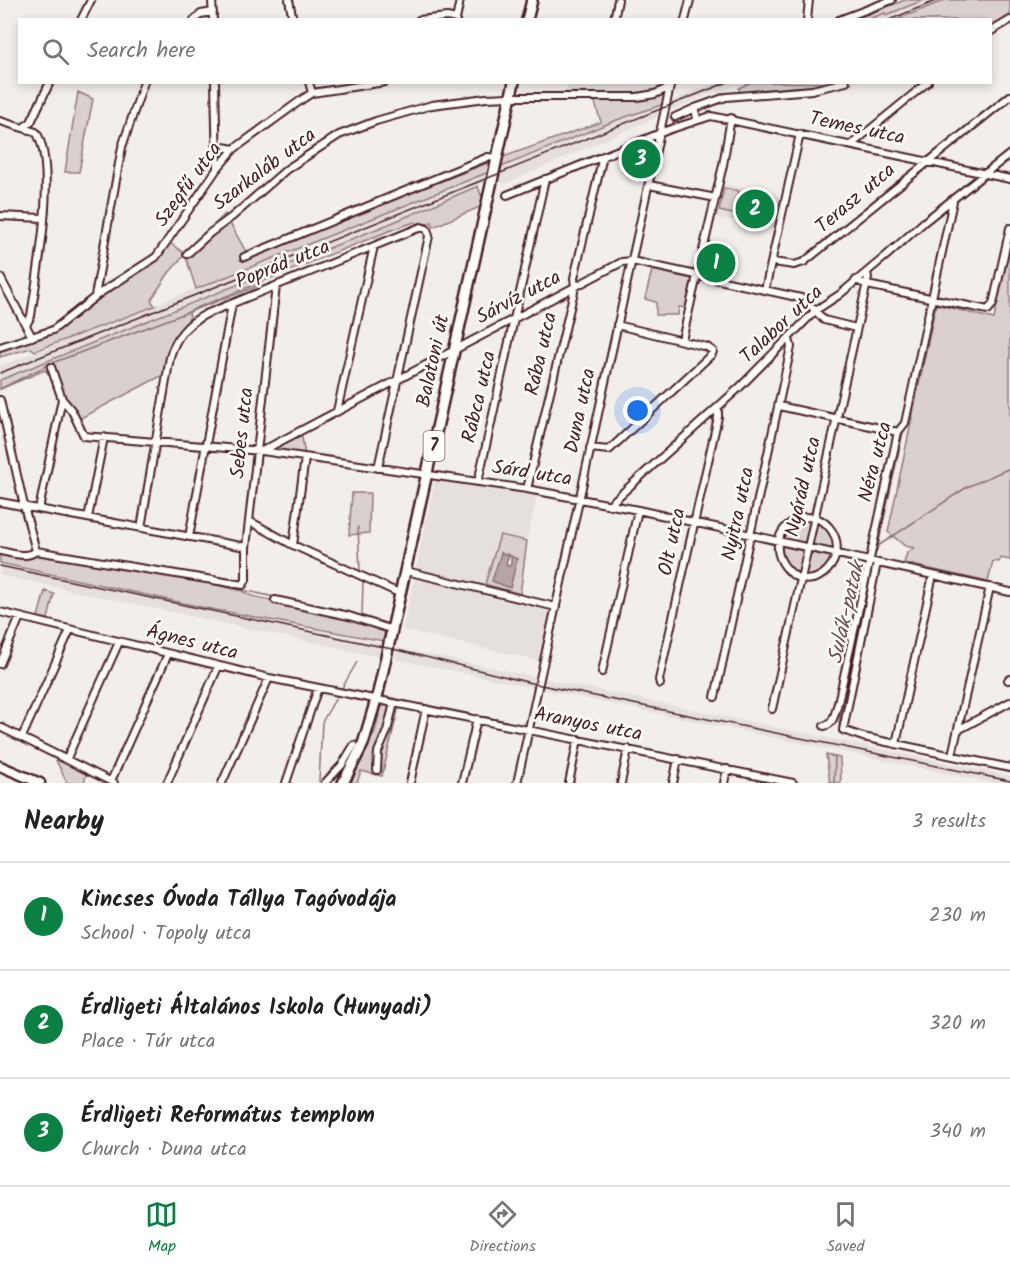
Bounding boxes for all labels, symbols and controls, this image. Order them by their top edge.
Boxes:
search box [18,18,992,84]
text: Search here [87,34,195,69]
icon: search [39,35,72,68]
street label: Temes utca [806,103,908,155]
street label: Szarkaláb utca [206,120,324,220]
street label: Szegfű utca [147,136,231,234]
pin: 3 [622,136,660,182]
street label: Terasz utca [809,156,903,242]
pin: 2 [736,186,774,232]
street label: Poprád utca [231,232,335,298]
pin: 1 [696,240,736,286]
street label: Sárvíz utca [471,262,567,334]
street label: Talabor utca [733,278,831,372]
street label: Rába utca [517,309,567,399]
street label: Balatoni út [409,311,459,410]
street label: Rábca utca [454,348,506,446]
street label: Duna utca [556,365,606,457]
street label: Sebes utca [222,386,264,480]
your location [623,396,652,425]
street label: Néra utca [850,418,902,506]
road number: 7 [424,431,444,461]
street label: Nyárád utca [777,434,831,540]
street label: Sárd utca [490,452,574,496]
street label: Nyitra utca [713,464,765,564]
street label: Olt utca [650,505,696,579]
water label: Sulák-patak [819,556,875,667]
street label: Ágnes utca [143,616,241,670]
street label: Aranyos utca [531,699,645,751]
text: Nearby [24,801,104,843]
text: 3 results [912,806,986,838]
text: Kincses Óvoda Tállya Tagóvodája [81,883,397,918]
text: 1 [40,900,47,932]
text: 230 m [929,900,986,932]
text: School · Topoly utca [81,918,251,950]
text: Érdligeti Általános Iskola (Hunyadi) [81,991,432,1026]
text: 2 [38,1008,49,1040]
text: 320 m [929,1008,986,1040]
text: Place · Túr utca [81,1026,215,1058]
text: Érdligeti Református templom [81,1099,375,1134]
text: 3 [38,1116,49,1148]
text: 340 m [930,1116,986,1148]
text: Church · Duna utca [81,1134,247,1166]
tab: Map [145,1198,178,1259]
tab: Directions [469,1198,536,1259]
tab: Saved [827,1198,865,1259]

